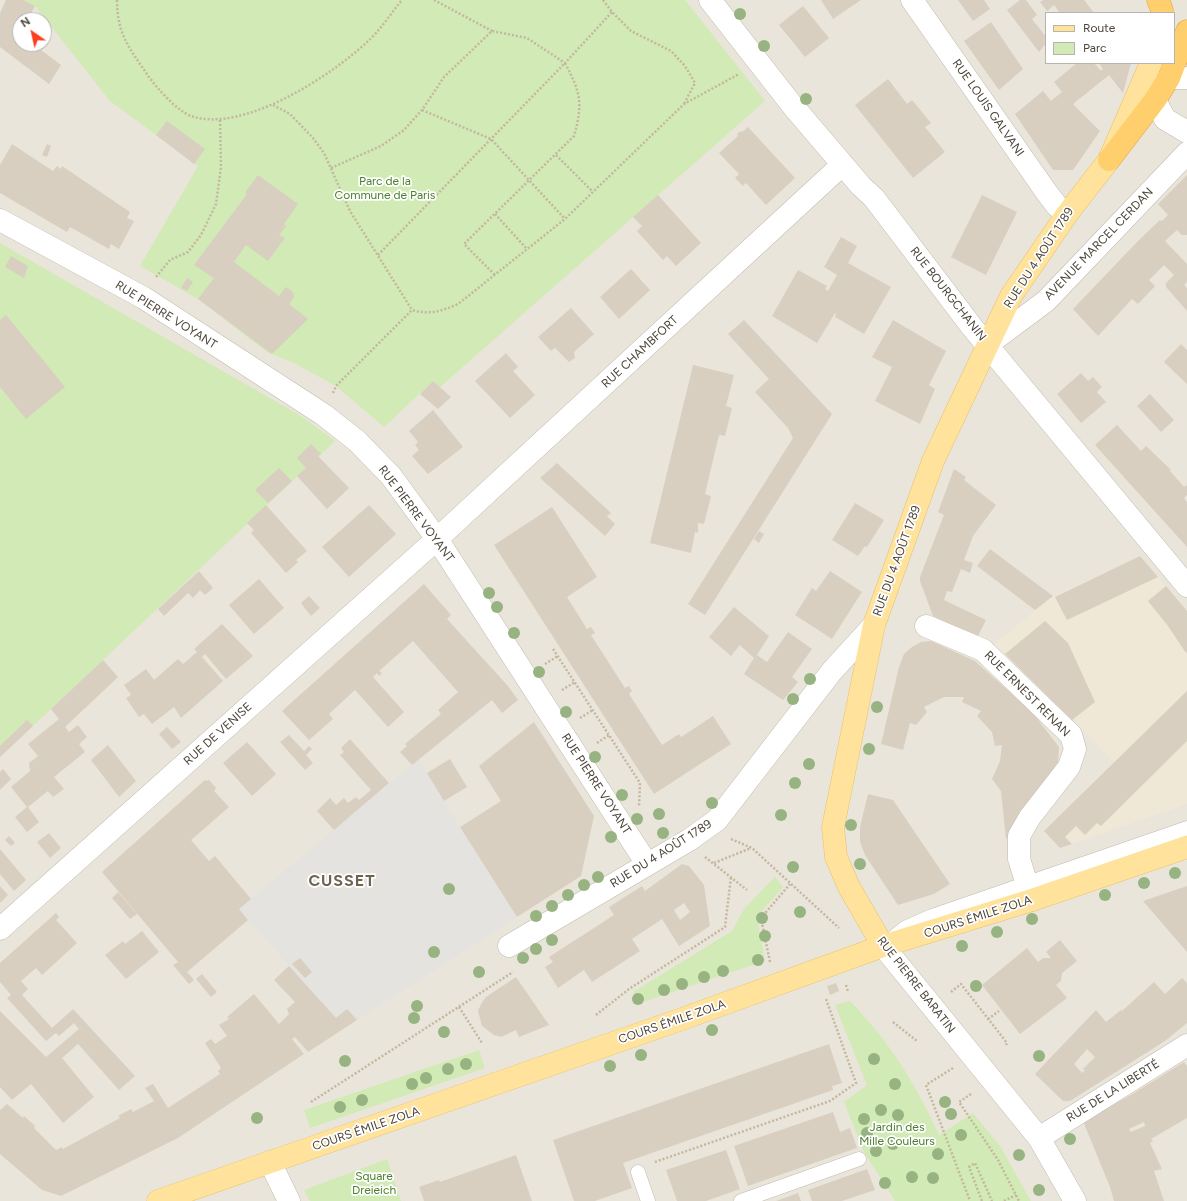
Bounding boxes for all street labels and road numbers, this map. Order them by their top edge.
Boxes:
street label: RUE LOUIS GALVANI [949,57,1027,159]
street label: AVENUE MARCEL CERDAN [1042,185,1156,303]
street label: RUE DU 4 AOÛT 1789 [1001,205,1077,311]
street label: RUE BOURGCHANIN [907,244,989,344]
street label: RUE PIERRE VOYANT [112,278,220,352]
street label: RUE CHAMBFORT [599,313,681,391]
street label: RUE PIERRE VOYANT [375,463,457,565]
street label: RUE DU 4 AOÛT 1789 [870,504,924,618]
street label: RUE ERNEST RENAN [981,648,1073,740]
street label: RUE DE VENISE [181,700,255,768]
street label: RUE PIERRE VOYANT [558,731,634,837]
street label: RUE DU 4 AOÛT 1789 [608,817,714,891]
street label: COURS ÉMILE ZOLA [922,893,1034,941]
street label: RUE PIERRE BARATIN [874,934,958,1036]
street label: COURS ÉMILE ZOLA [616,997,728,1047]
street label: RUE DE LA LIBERTÉ [1064,1057,1162,1125]
street label: COURS ÉMILE ZOLA [310,1104,422,1154]

